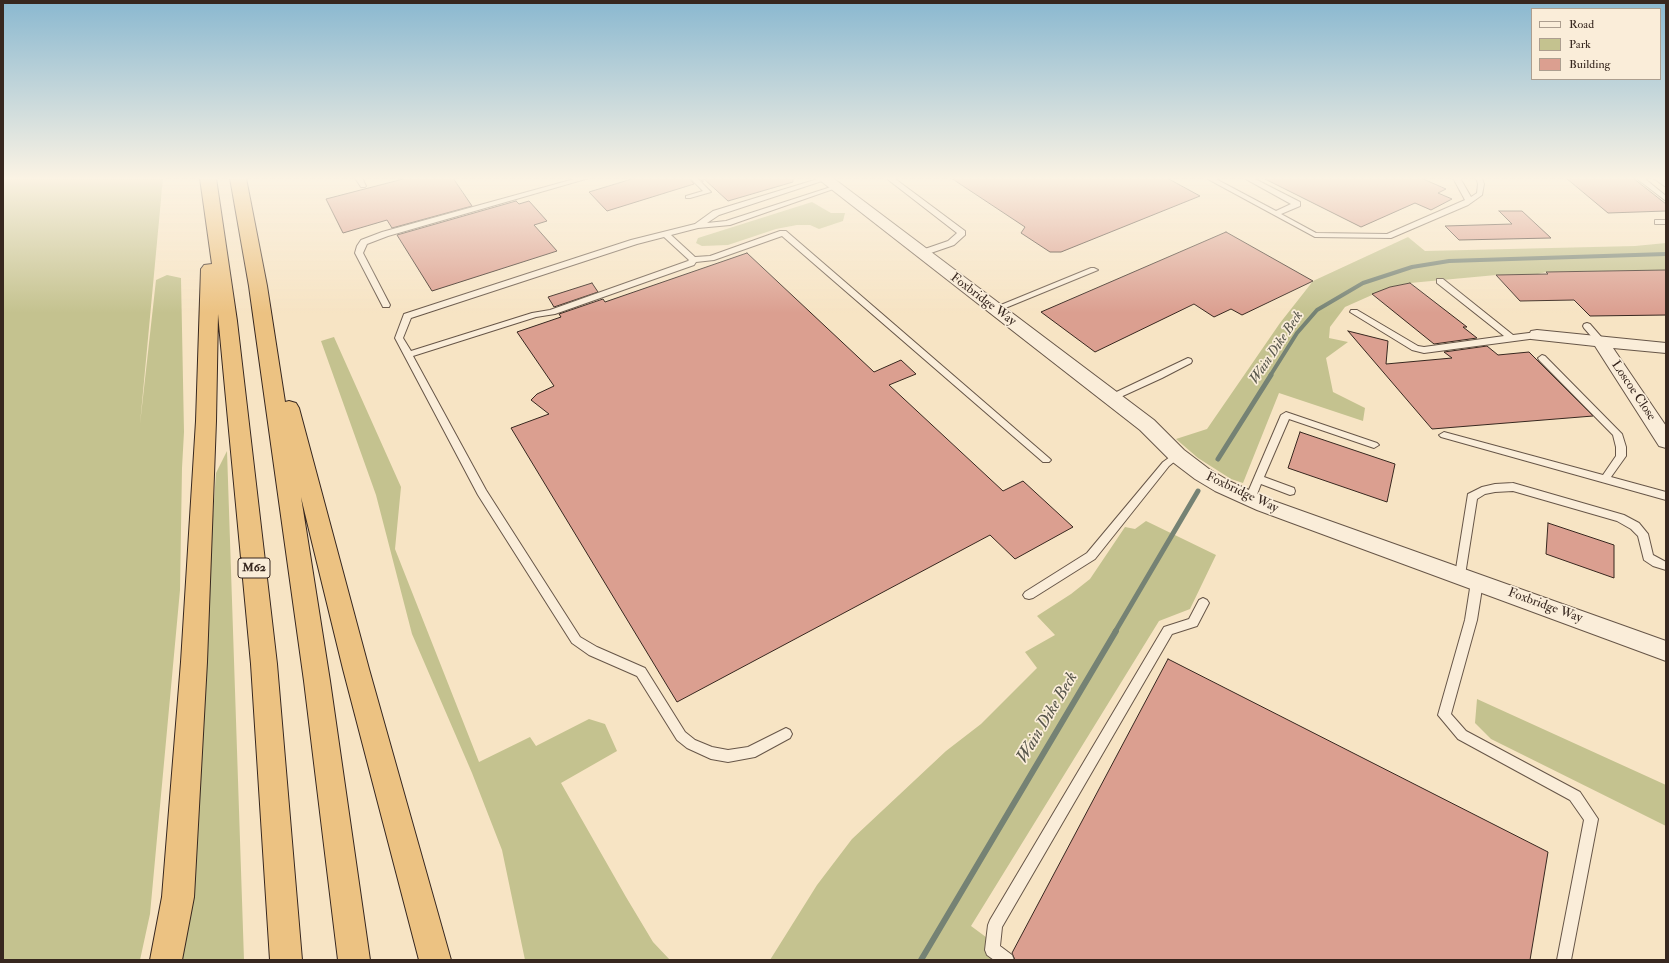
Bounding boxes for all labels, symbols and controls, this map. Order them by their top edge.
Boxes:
legend [1531,8,1661,80]
text: Road [1569,17,1594,32]
text: Park [1569,37,1591,52]
text: Building [1569,57,1610,72]
street label: Foxbridge Way [947,270,1019,330]
water label: Wain Dike Beck [1246,308,1308,388]
street label: Loscoe Close [1607,358,1659,424]
street label: Foxbridge Way [1203,469,1281,517]
road number: M62 [238,558,270,578]
street label: Foxbridge Way [1506,585,1584,627]
water label: Wain Dike Beck [1013,669,1083,767]

